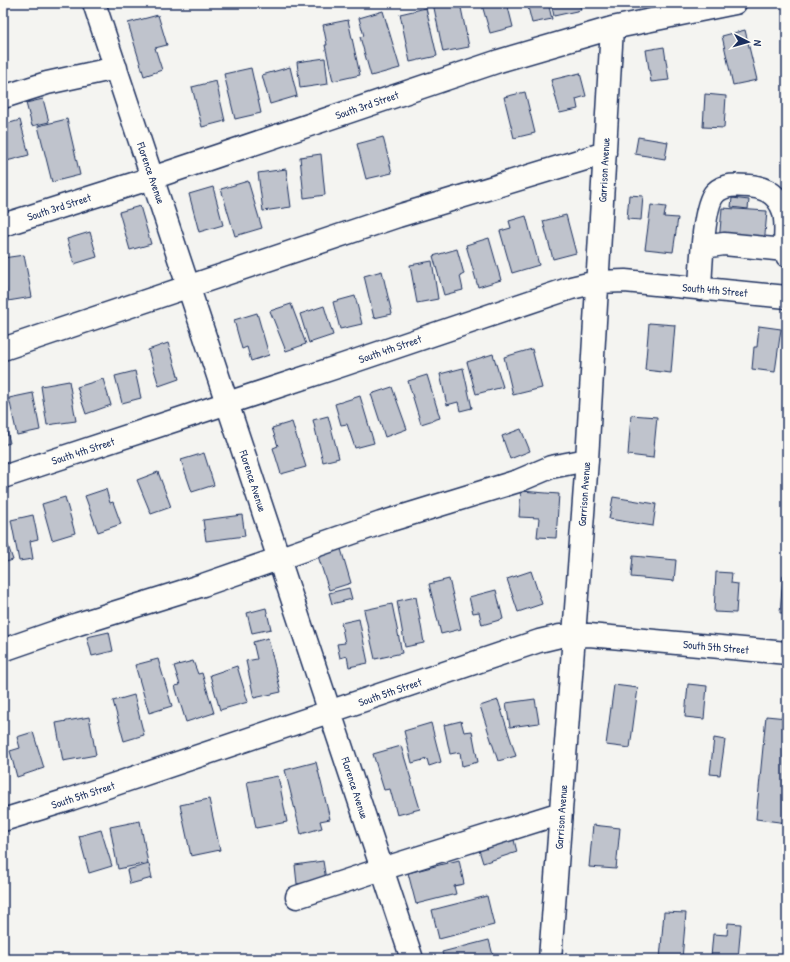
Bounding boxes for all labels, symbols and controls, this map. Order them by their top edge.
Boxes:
north arrow [728,22,768,62]
text: N [751,39,765,47]
street label: South 3rd Street [333,88,401,122]
street label: Garrison Avenue [595,137,613,203]
street label: Florence Avenue [134,139,168,206]
street label: South 3rd Street [25,190,93,224]
street label: South 4th Street [682,280,748,300]
street label: South 4th Street [357,332,423,366]
street label: South 4th Street [50,434,117,468]
street label: Florence Avenue [236,447,270,514]
street label: Garrison Avenue [575,461,593,527]
street label: South 5th Street [683,637,750,657]
street label: South 5th Street [357,675,424,709]
street label: Florence Avenue [338,754,372,821]
street label: South 5th Street [49,778,117,812]
street label: Garrison Avenue [552,784,570,850]

